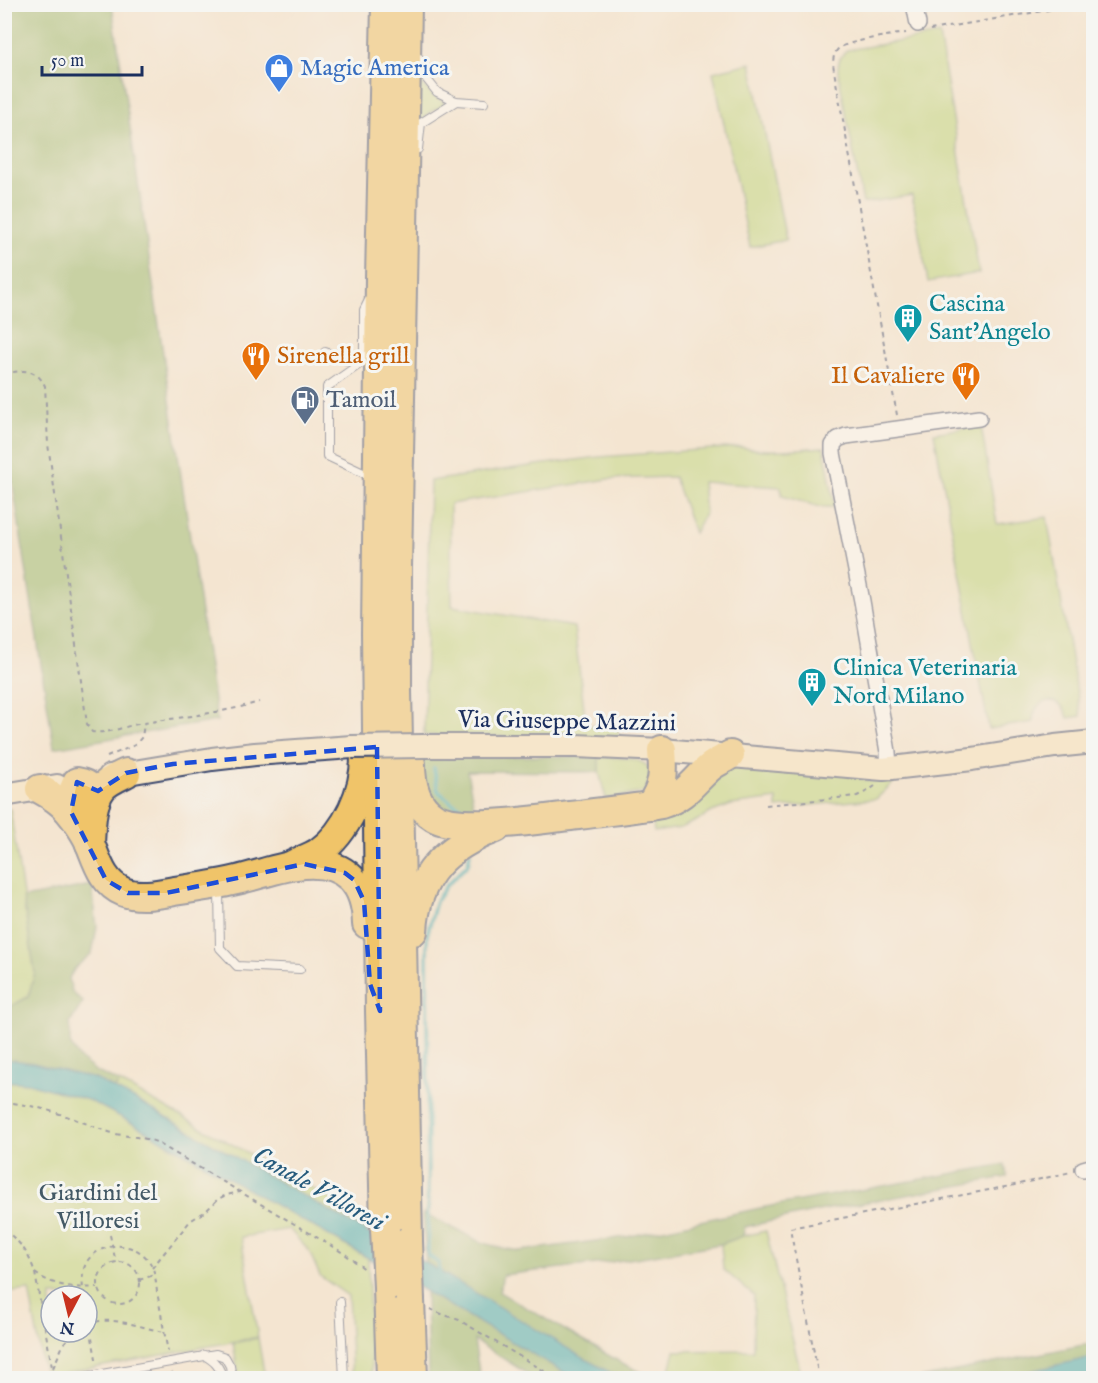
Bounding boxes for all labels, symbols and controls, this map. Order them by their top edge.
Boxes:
scale bar [42,39,142,77]
text: 50 m [51,50,84,73]
shop icon: Magic America [263,52,295,94]
place label: Magic America [300,53,450,84]
place label: Cascina Sant'Angelo [929,289,1051,348]
building icon: Cascina Sant'Angelo [892,302,924,344]
restaurant icon: Sirenella grill [240,340,272,382]
place label: Sirenella grill [277,341,410,372]
restaurant icon: Il Cavaliere [950,360,982,402]
place label: Il Cavaliere [831,361,945,392]
fuel station icon: Tamoil [289,384,321,426]
place label: Tamoil [326,385,397,416]
place label: Clinica Veterinaria Nord Milano [833,653,1018,712]
building icon: Clinica Veterinaria Nord Milano [796,666,828,708]
street label: Via Giuseppe Mazzini [457,705,676,739]
water label: Canale Villoresi [247,1139,392,1240]
park label: Giardini del Villoresi [39,1178,158,1237]
north arrow [39,1284,99,1344]
text: N [59,1316,76,1338]

